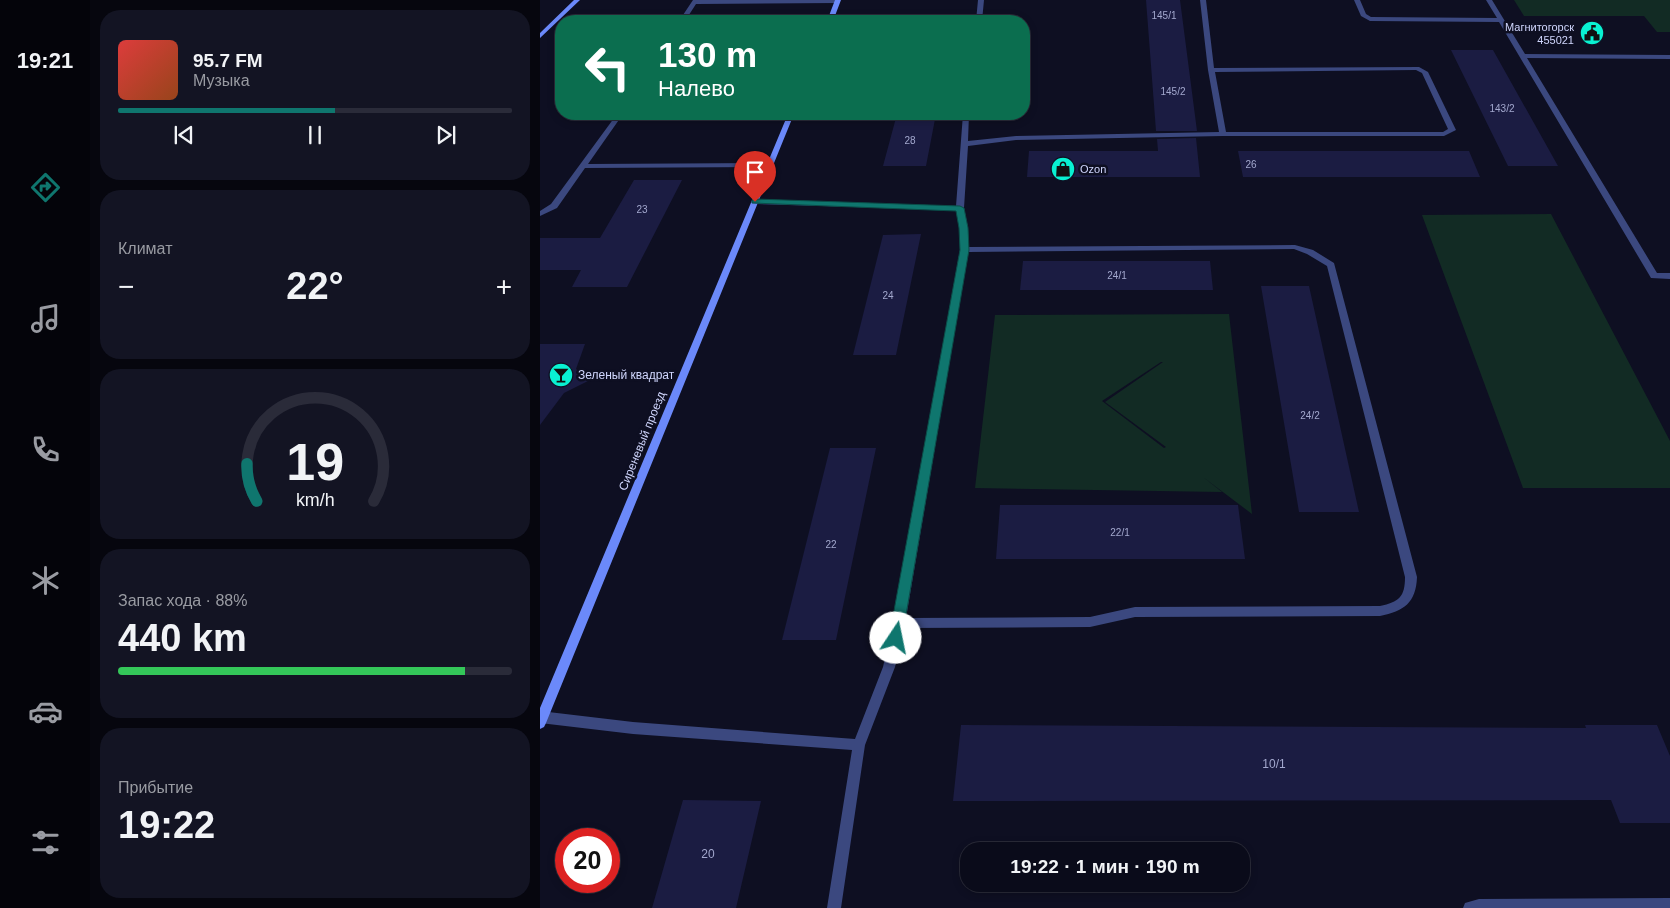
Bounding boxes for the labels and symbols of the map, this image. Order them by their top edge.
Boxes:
house number: 145/1 [1151,10,1177,21]
public building icon: Магнитогорск 455021 [1579,20,1605,46]
place label: Магнитогорск 455021 [1505,21,1574,46]
house number: 145/2 [1160,86,1186,97]
house number: 143/2 [1489,103,1515,114]
house number: 28 [904,135,916,146]
pin [734,151,776,202]
shop icon: Ozon [1050,156,1076,182]
house number: 26 [1245,159,1257,170]
place label: Ozon [1080,163,1106,175]
house number: 23 [636,204,648,215]
house number: 24/1 [1107,270,1127,281]
house number: 24 [882,290,894,301]
bar icon: Зеленый квадрат [548,362,574,388]
place label: Зеленый квадрат [578,368,675,382]
street label: Сиреневый проезд [616,389,668,493]
house number: 24/2 [1300,410,1320,421]
house number: 22/1 [1110,527,1130,538]
house number: 22 [825,539,837,550]
position arrow [869,611,921,663]
house number: 10/1 [1262,757,1286,771]
speed limit sign: 20 [555,828,620,893]
house number: 20 [701,847,715,861]

